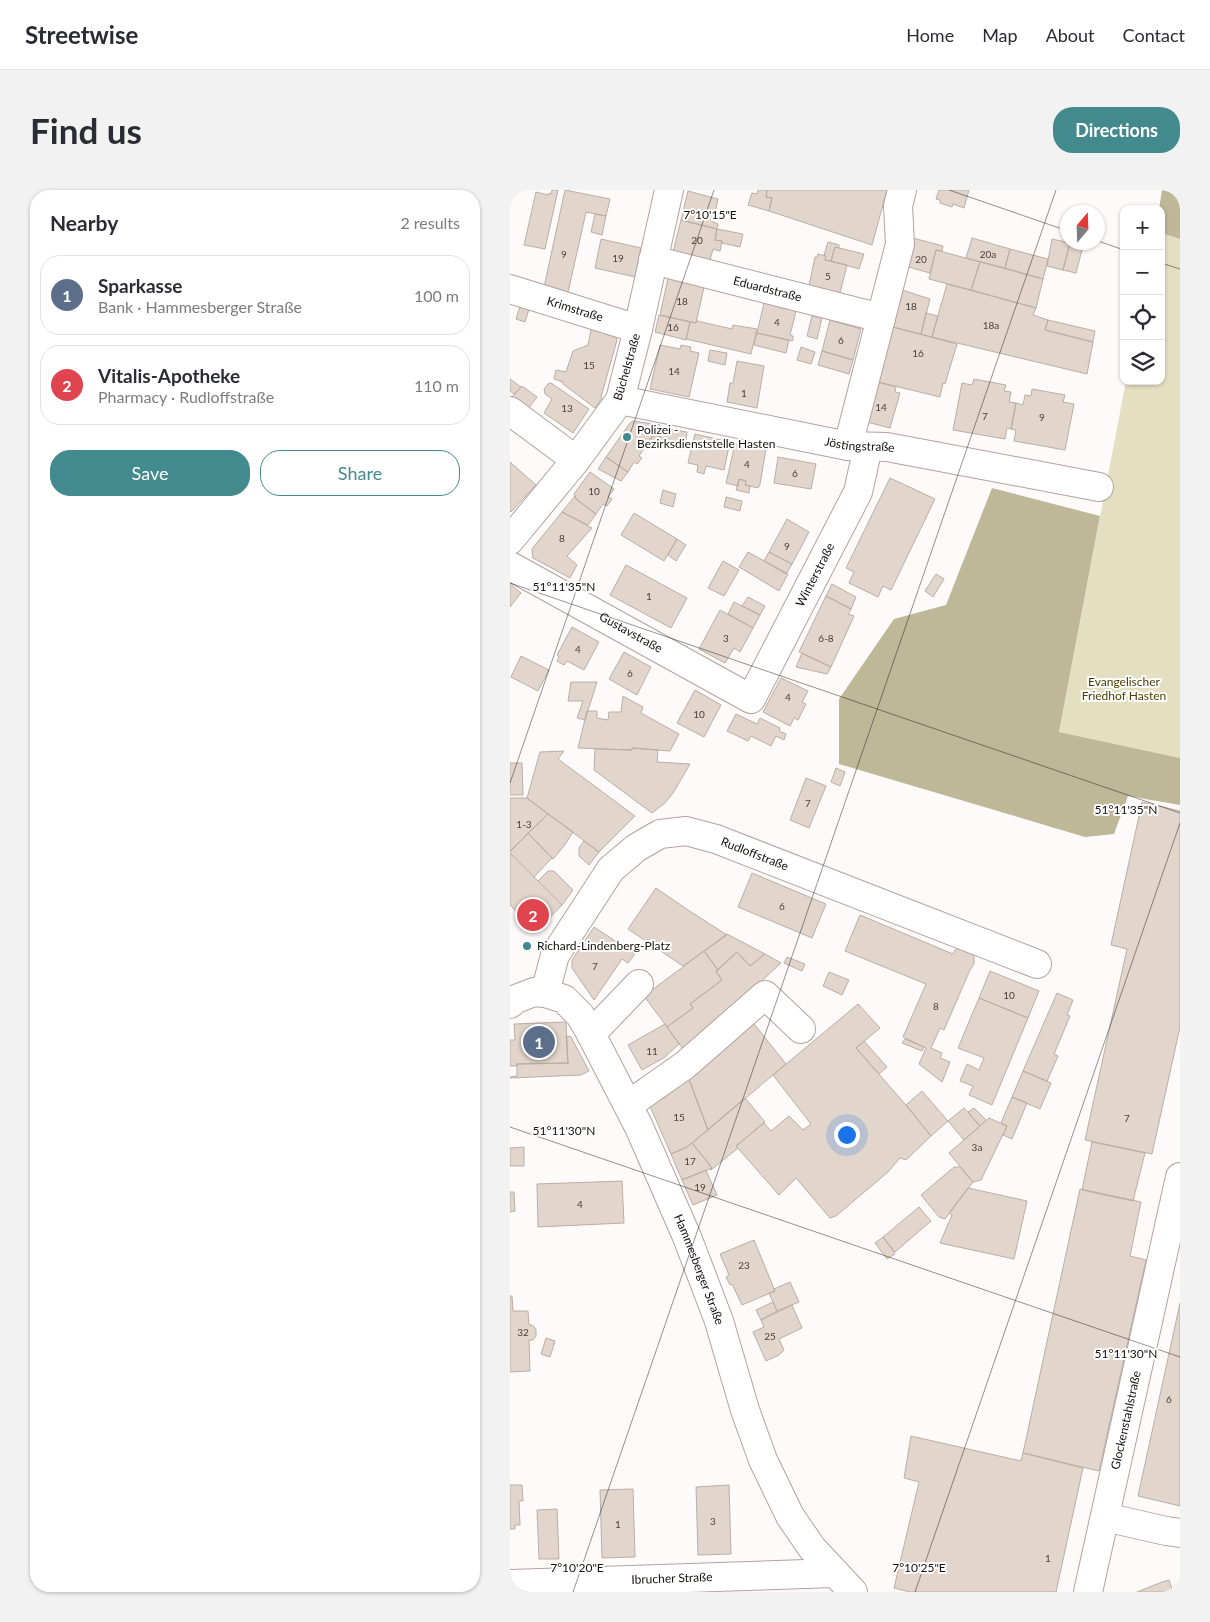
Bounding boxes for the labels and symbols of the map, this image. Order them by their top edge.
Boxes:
north arrow [1060,205,1105,250]
text: 7°10'15"E [683,207,737,222]
house number: 20 [691,234,703,246]
house number: 9 [561,248,567,260]
house number: 20a [980,248,996,260]
house number: 19 [612,252,624,264]
house number: 20 [915,253,927,265]
house number: 5 [825,270,831,282]
street label: Eduardstraße [732,273,803,305]
street label: Krimstraße [545,293,605,325]
house number: 18 [676,295,688,307]
house number: 18 [905,300,917,312]
house number: 4 [774,316,780,328]
house number: 18a [983,319,999,331]
house number: 16 [667,321,679,333]
street label: Büchelstraße [610,332,643,402]
house number: 6 [838,334,844,346]
house number: 16 [912,347,924,359]
house number: 15 [583,359,595,371]
house number: 14 [668,365,680,377]
house number: 1 [741,387,747,399]
house number: 14 [875,401,887,413]
house number: 13 [561,402,573,414]
house number: 7 [982,410,988,422]
house number: 9 [1039,411,1045,423]
place label: Polizei - Bezirksdienststelle Hasten [637,422,775,451]
marker: Polizei - Bezirksdienststelle Hasten [621,431,633,443]
street label: Jöstingstraße [823,433,896,455]
house number: 4 [744,458,750,470]
house number: 6 [792,467,798,479]
house number: 10 [588,485,600,497]
house number: 8 [559,532,565,544]
house number: 9 [784,540,790,552]
street label: Winterstraße [792,540,837,609]
text: 51°11'35"N [533,579,595,594]
house number: 1 [646,590,652,602]
street label: Gustavstraße [597,609,665,656]
house number: 3 [723,632,729,644]
house number: 6-8 [818,632,834,644]
house number: 4 [575,643,581,655]
house number: 6 [627,667,633,679]
park label: Evangelischer Friedhof Hasten [1082,674,1166,703]
house number: 4 [785,691,791,703]
house number: 10 [693,708,705,720]
house number: 7 [805,797,811,809]
text: 51°11'35"N [1095,802,1157,817]
house number: 1-3 [516,818,532,830]
street label: Rudloffstraße [719,834,791,873]
pin: 2 [517,896,549,934]
house number: 6 [779,900,785,912]
place label: Richard-Lindenberg-Platz [537,938,671,953]
marker: Richard-Lindenberg-Platz [521,940,533,952]
house number: 7 [592,960,598,972]
house number: 10 [1003,989,1015,1001]
house number: 8 [933,1000,939,1012]
pin: 1 [523,1023,555,1061]
house number: 11 [646,1045,658,1057]
house number: 15 [673,1111,685,1123]
house number: 7 [1124,1112,1130,1124]
your location [834,1122,860,1148]
text: 51°11'30"N [533,1123,595,1138]
house number: 3a [972,1141,982,1153]
house number: 17 [684,1155,696,1167]
house number: 19 [694,1181,706,1193]
house number: 4 [577,1198,583,1210]
street label: Hammesberger Straße [671,1212,728,1326]
house number: 23 [738,1259,750,1271]
house number: 32 [517,1326,529,1338]
house number: 25 [764,1330,776,1342]
text: 51°11'30"N [1095,1346,1157,1361]
street label: Glockenstahlstraße [1107,1369,1144,1471]
house number: 6 [1166,1393,1172,1405]
house number: 3 [710,1515,716,1527]
house number: 1 [615,1518,621,1530]
house number: 1 [1045,1552,1051,1564]
text: 7°10'20"E [550,1560,604,1575]
text: 7°10'25"E [892,1560,946,1575]
street label: Ibrucher Straße [631,1569,713,1587]

